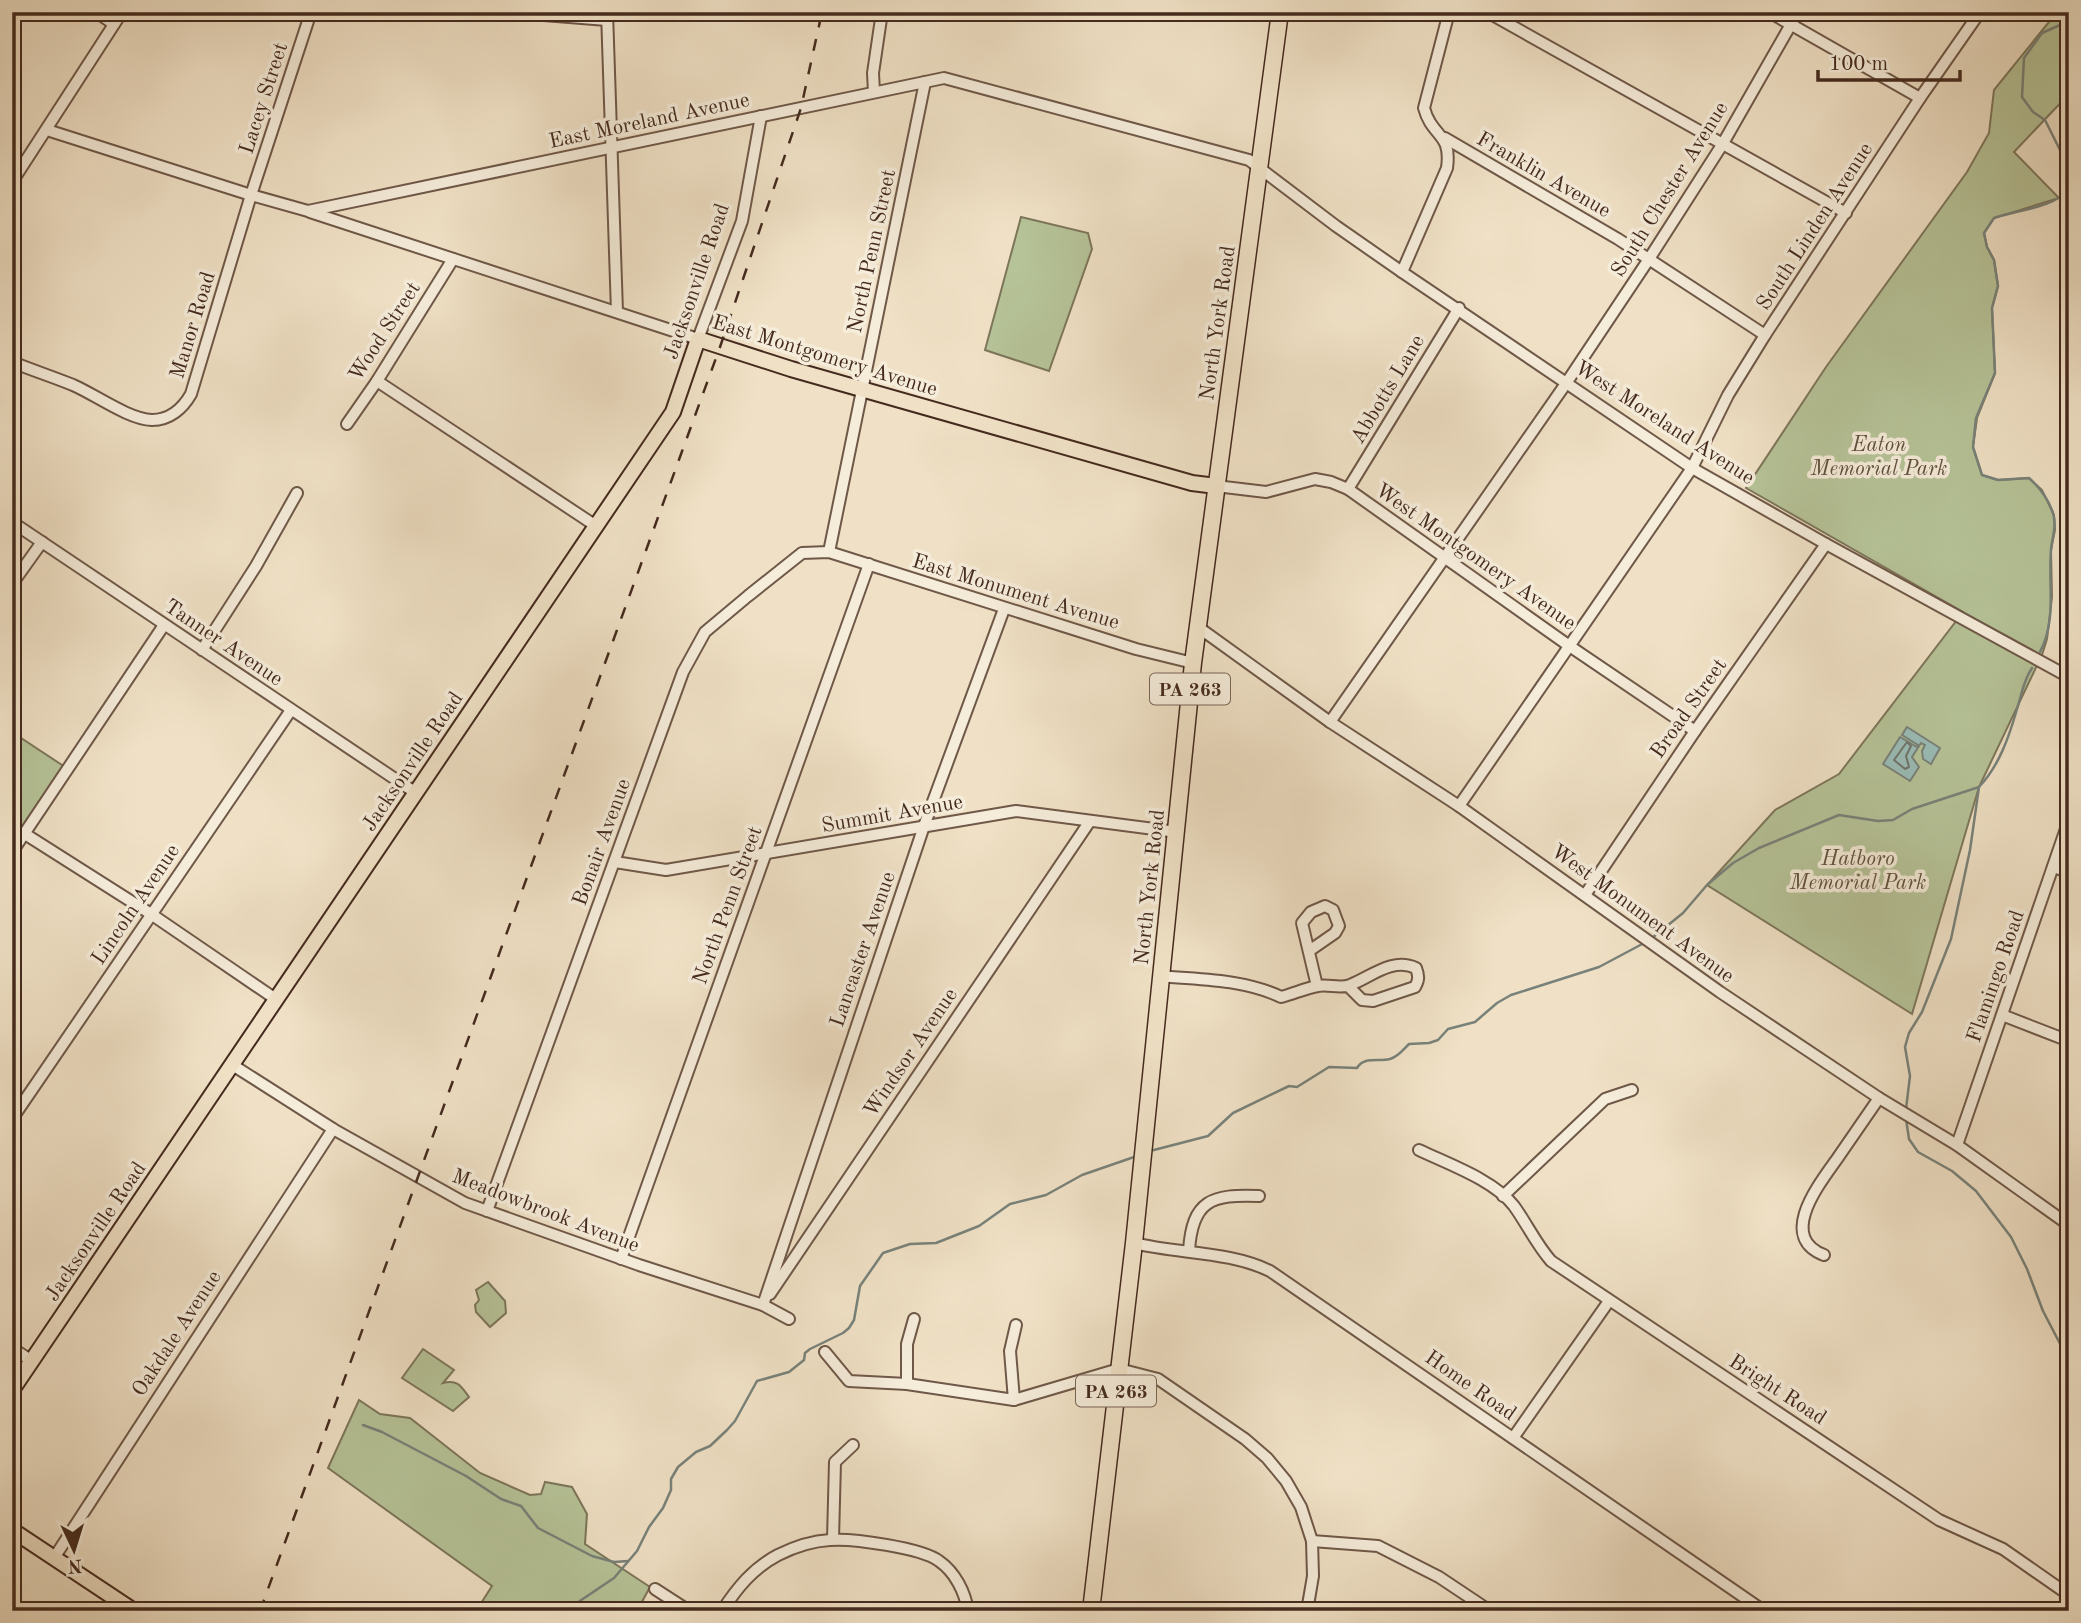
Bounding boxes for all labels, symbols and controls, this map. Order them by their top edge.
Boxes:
scale bar [1818,38,1960,82]
street label: Lacey Street [237,40,292,157]
text: 100 m [1829,54,1888,75]
street label: East Moreland Avenue [547,90,751,153]
street label: South Chester Avenue [1608,99,1733,281]
street label: Franklin Avenue [1473,129,1614,222]
street label: South Linden Avenue [1753,139,1877,314]
street label: North Penn Street [845,167,900,335]
street label: Jacksonville Road [661,201,734,362]
street label: North York Road [1197,244,1240,402]
street label: Manor Road [167,269,220,382]
street label: Wood Street [345,278,425,385]
street label: East Montgomery Avenue [709,312,940,401]
street label: Abbotts Lane [1348,332,1429,448]
street label: West Moreland Avenue [1571,357,1758,489]
park label: Eaton Memorial Park [1810,435,1947,480]
street label: West Montgomery Avenue [1371,480,1579,635]
street label: East Monument Avenue [910,551,1122,634]
street label: Tanner Avenue [160,596,286,690]
street label: Broad Street [1647,655,1731,763]
road number: PA 263 [1150,674,1230,704]
street label: Jacksonville Road [359,688,468,835]
street label: Bonair Avenue [570,776,635,909]
street label: Summit Avenue [820,792,965,837]
street label: North York Road [1132,808,1169,966]
street label: North Penn Street [690,823,767,988]
street label: Lincoln Avenue [88,841,184,969]
street label: West Monument Avenue [1547,841,1738,988]
park label: Hatboro Memorial Park [1789,849,1926,894]
street label: Lancaster Avenue [827,869,900,1030]
street label: Flamingo Road [1964,908,2029,1045]
street label: Windsor Avenue [861,985,962,1121]
street label: Jacksonville Road [42,1158,151,1305]
street label: Meadowbrook Avenue [449,1166,642,1257]
street label: Oakdale Avenue [129,1267,226,1400]
street label: Home Road [1421,1347,1520,1425]
street label: Bright Road [1725,1351,1830,1429]
road number: PA 263 [1076,1376,1156,1406]
north arrow [38,1514,108,1584]
text: N [67,1554,83,1574]

